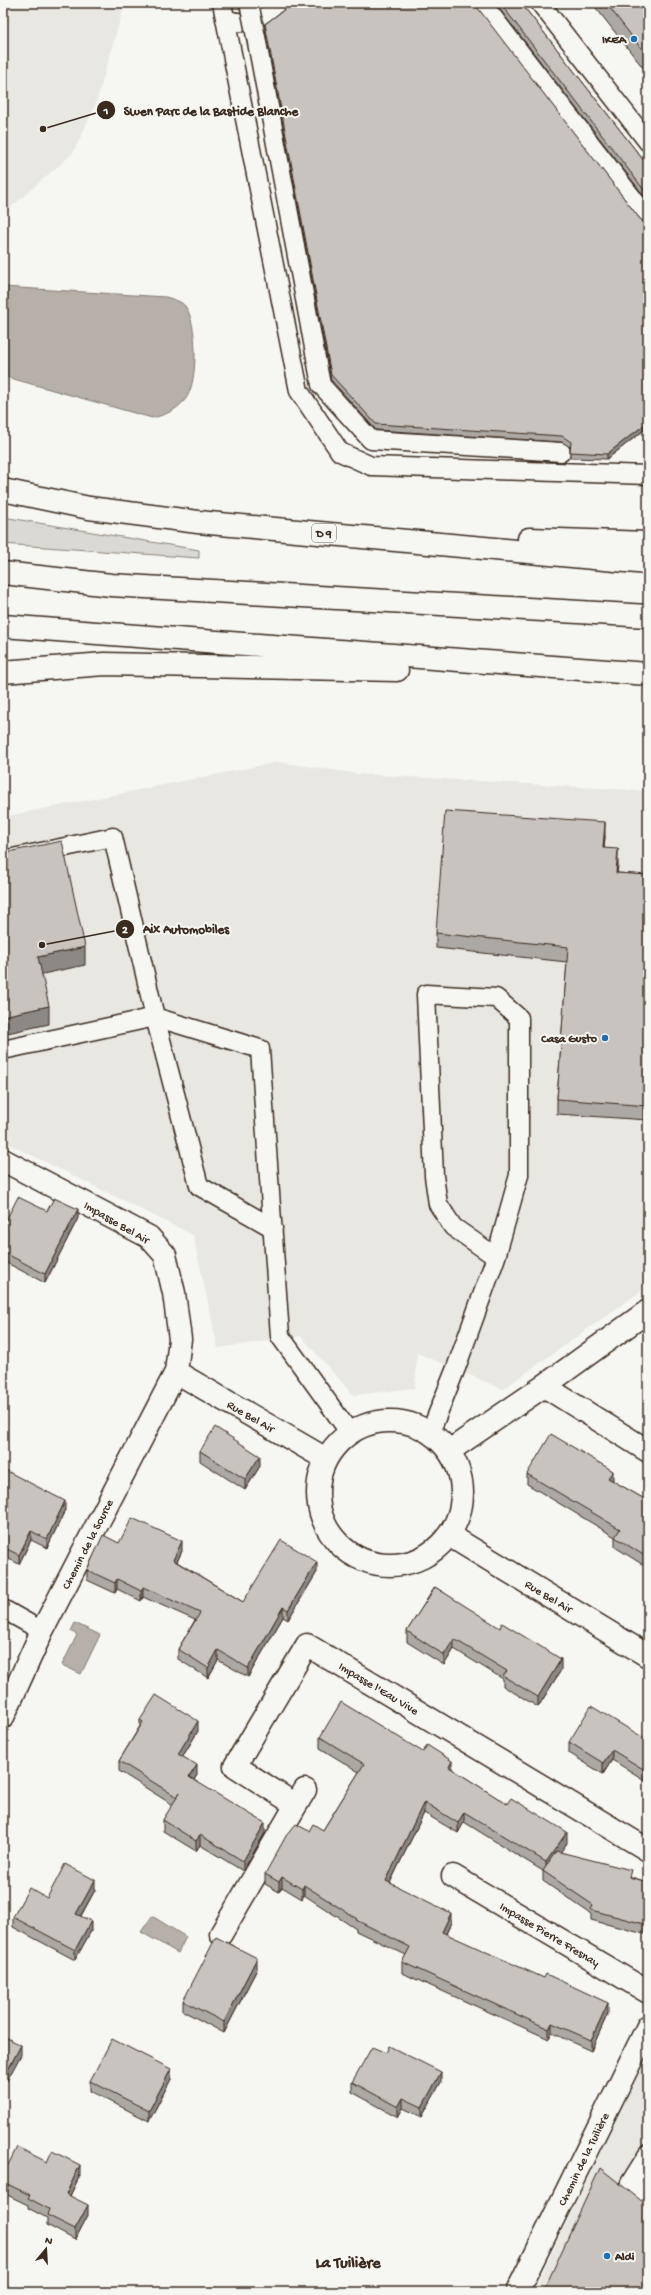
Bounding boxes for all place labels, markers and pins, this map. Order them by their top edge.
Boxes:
place label: IKEA [602,34,627,48]
marker: IKEA [629,34,639,44]
callout: Swen Parc de la Bastide Blanche [96,98,306,123]
callout: Aix Automobiles [115,916,237,941]
place label: Casa Gusto [540,1033,598,1047]
marker: Casa Gusto [600,1033,610,1043]
marker: Aldi [602,2251,612,2261]
place label: Aldi [614,2251,635,2265]

